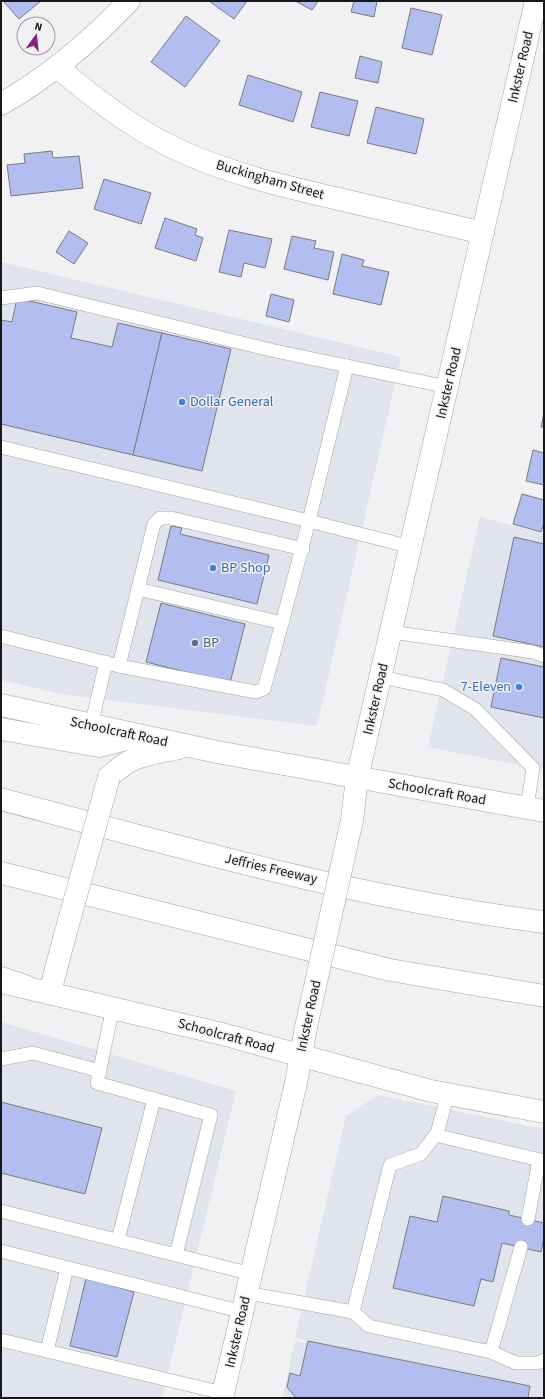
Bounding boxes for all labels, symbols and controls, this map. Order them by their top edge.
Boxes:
north arrow [16,16,56,56]
text: N [33,19,44,35]
street label: Inkster Road [503,29,539,105]
street label: Buckingham Street [214,155,327,205]
street label: Inkster Road [431,345,467,421]
place label: Dollar General [190,392,274,412]
marker: Dollar General [177,397,187,407]
place label: BP Shop [221,558,271,578]
marker: BP Shop [208,563,218,573]
place label: BP [203,633,219,653]
marker: BP [190,638,200,648]
street label: Inkster Road [358,661,394,737]
place label: 7-Eleven [461,677,511,697]
marker: 7-Eleven [514,682,524,692]
street label: Schoolcraft Road [68,712,170,752]
street label: Schoolcraft Road [386,774,488,810]
street label: Jeffries Freeway [223,849,320,889]
street label: Inkster Road [292,978,326,1054]
street label: Schoolcraft Road [175,1013,277,1059]
street label: Inkster Road [220,1294,256,1370]

